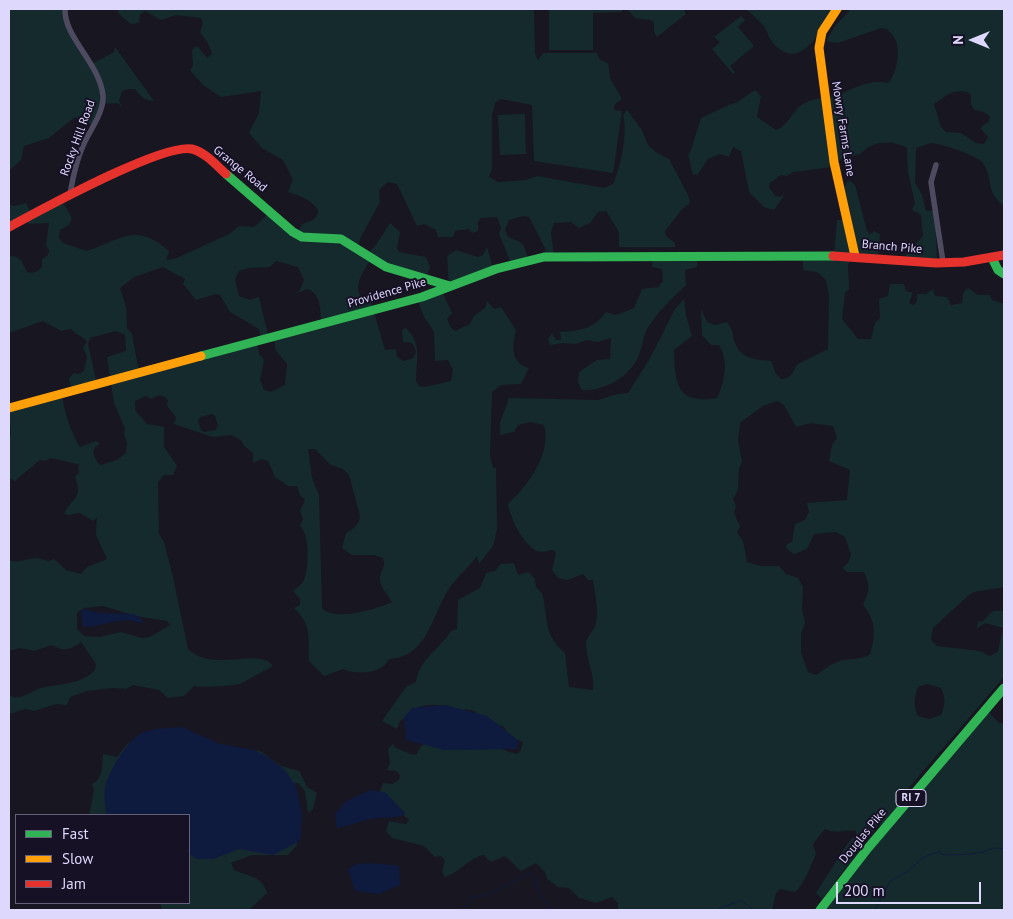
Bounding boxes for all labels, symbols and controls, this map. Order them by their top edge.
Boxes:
north arrow [948,15,998,65]
text: N [949,35,967,45]
street label: Mowry Farms Lane [828,80,858,178]
street label: Rocky Hill Road [58,98,98,178]
street label: Grange Road [210,143,270,195]
street label: Branch Pike [861,237,923,257]
street label: Providence Pike [346,275,428,311]
road number: RI 7 [896,790,926,806]
street label: Douglas Pike [836,806,890,866]
legend [15,814,190,904]
text: Fast [62,824,89,843]
text: Slow [62,849,93,868]
scale bar [838,872,983,904]
text: Jam [62,874,86,893]
text: 200 m [844,881,885,900]

